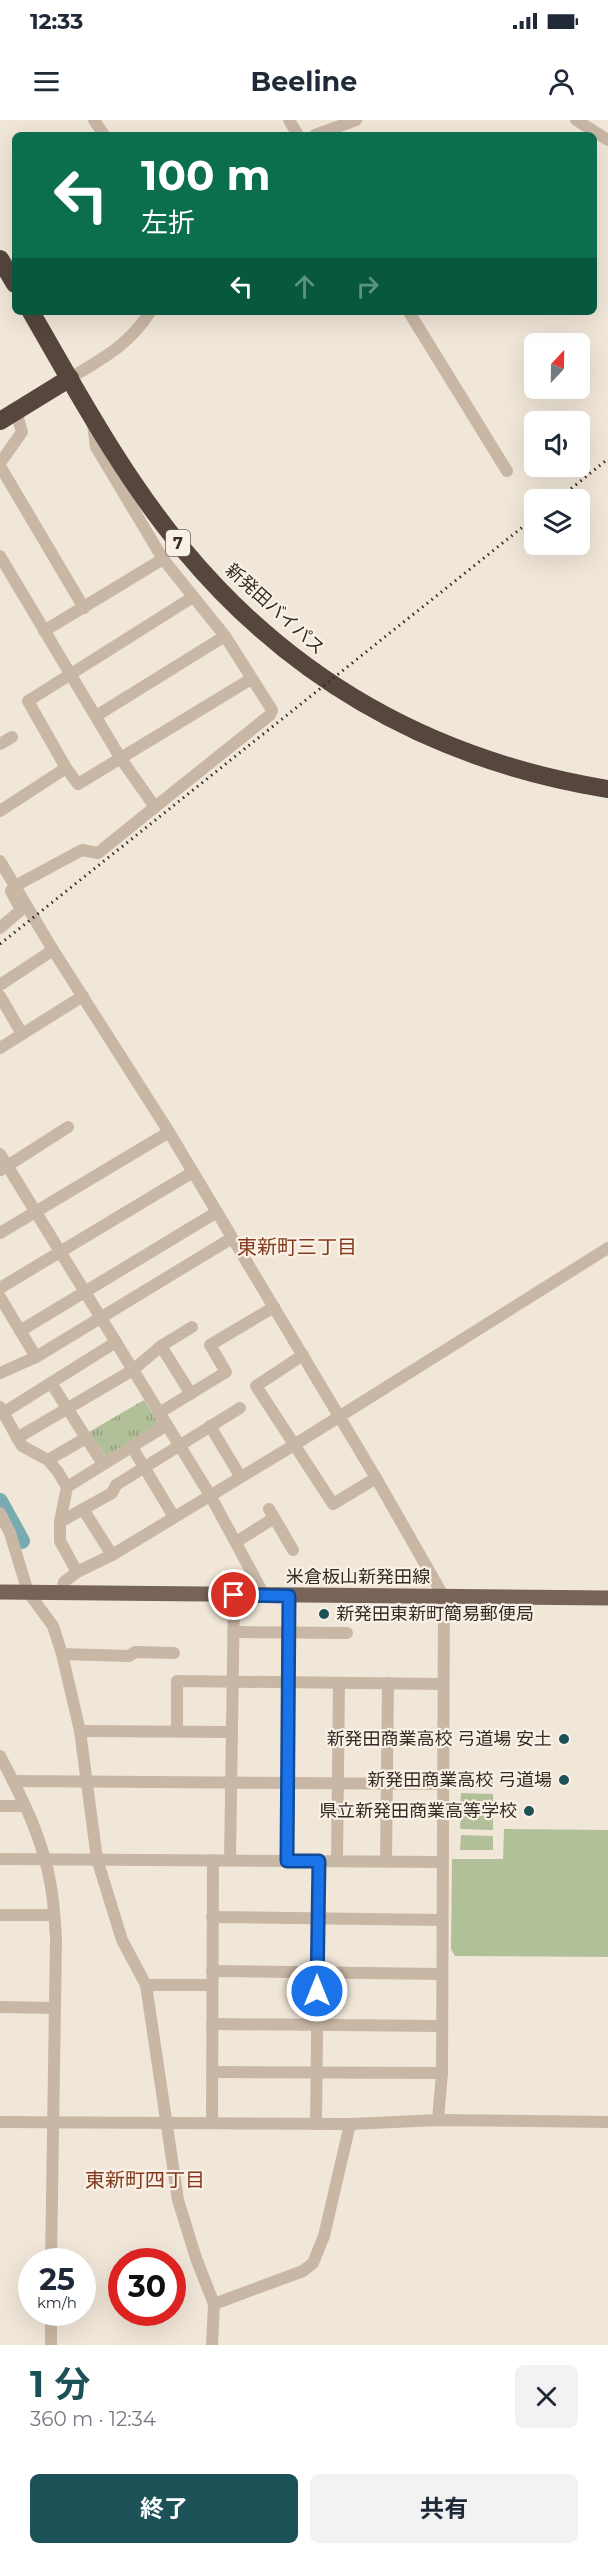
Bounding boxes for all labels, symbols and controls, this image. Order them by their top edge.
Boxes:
text: 12:33 [30,8,83,35]
icon: menu [30,65,63,98]
text: Beeline [251,65,357,98]
icon: person [545,65,578,98]
text: 100 m [141,149,270,201]
icon: left [42,156,120,234]
text: 左折 [141,206,195,239]
icon: left [225,270,258,303]
icon: ahead [288,270,321,303]
icon: right [351,270,384,303]
north arrow [524,333,590,399]
map controls [524,333,590,555]
button: sound [524,411,590,477]
button: layers [524,489,590,555]
road number: 7 [166,530,190,556]
street label: 新発田バイパス [221,559,329,659]
district label: 東新町三丁目 [237,1235,357,1259]
street label: 米倉板山新発田線 [286,1566,430,1588]
pin [208,1569,259,1620]
icon: arrive [217,1578,250,1611]
place label: 新発田東新町簡易郵便局 [336,1603,534,1625]
marker: 新発田東新町簡易郵便局 [317,1607,331,1621]
place label: 新発田商業高校 弓道場 安土 [327,1728,552,1750]
marker: 新発田商業高校 弓道場 安土 [557,1732,571,1746]
place label: 新発田商業高校 弓道場 [367,1769,552,1791]
marker: 新発田商業高校 弓道場 [557,1773,571,1787]
place label: 県立新発田商業高等学校 [319,1800,517,1822]
marker: 県立新発田商業高等学校 [522,1804,536,1818]
position arrow [285,1959,349,2023]
district label: 東新町四丁目 [85,2168,205,2192]
speed limit sign: 30 [108,2248,186,2326]
text: 25 [39,2261,75,2298]
text: km/h [37,2293,77,2312]
text: 1 分 [30,2362,90,2406]
button: close [515,2365,578,2428]
text: 360 m · 12:34 [30,2407,156,2431]
button: 終了 [30,2474,298,2543]
button: 共有 [310,2474,578,2543]

